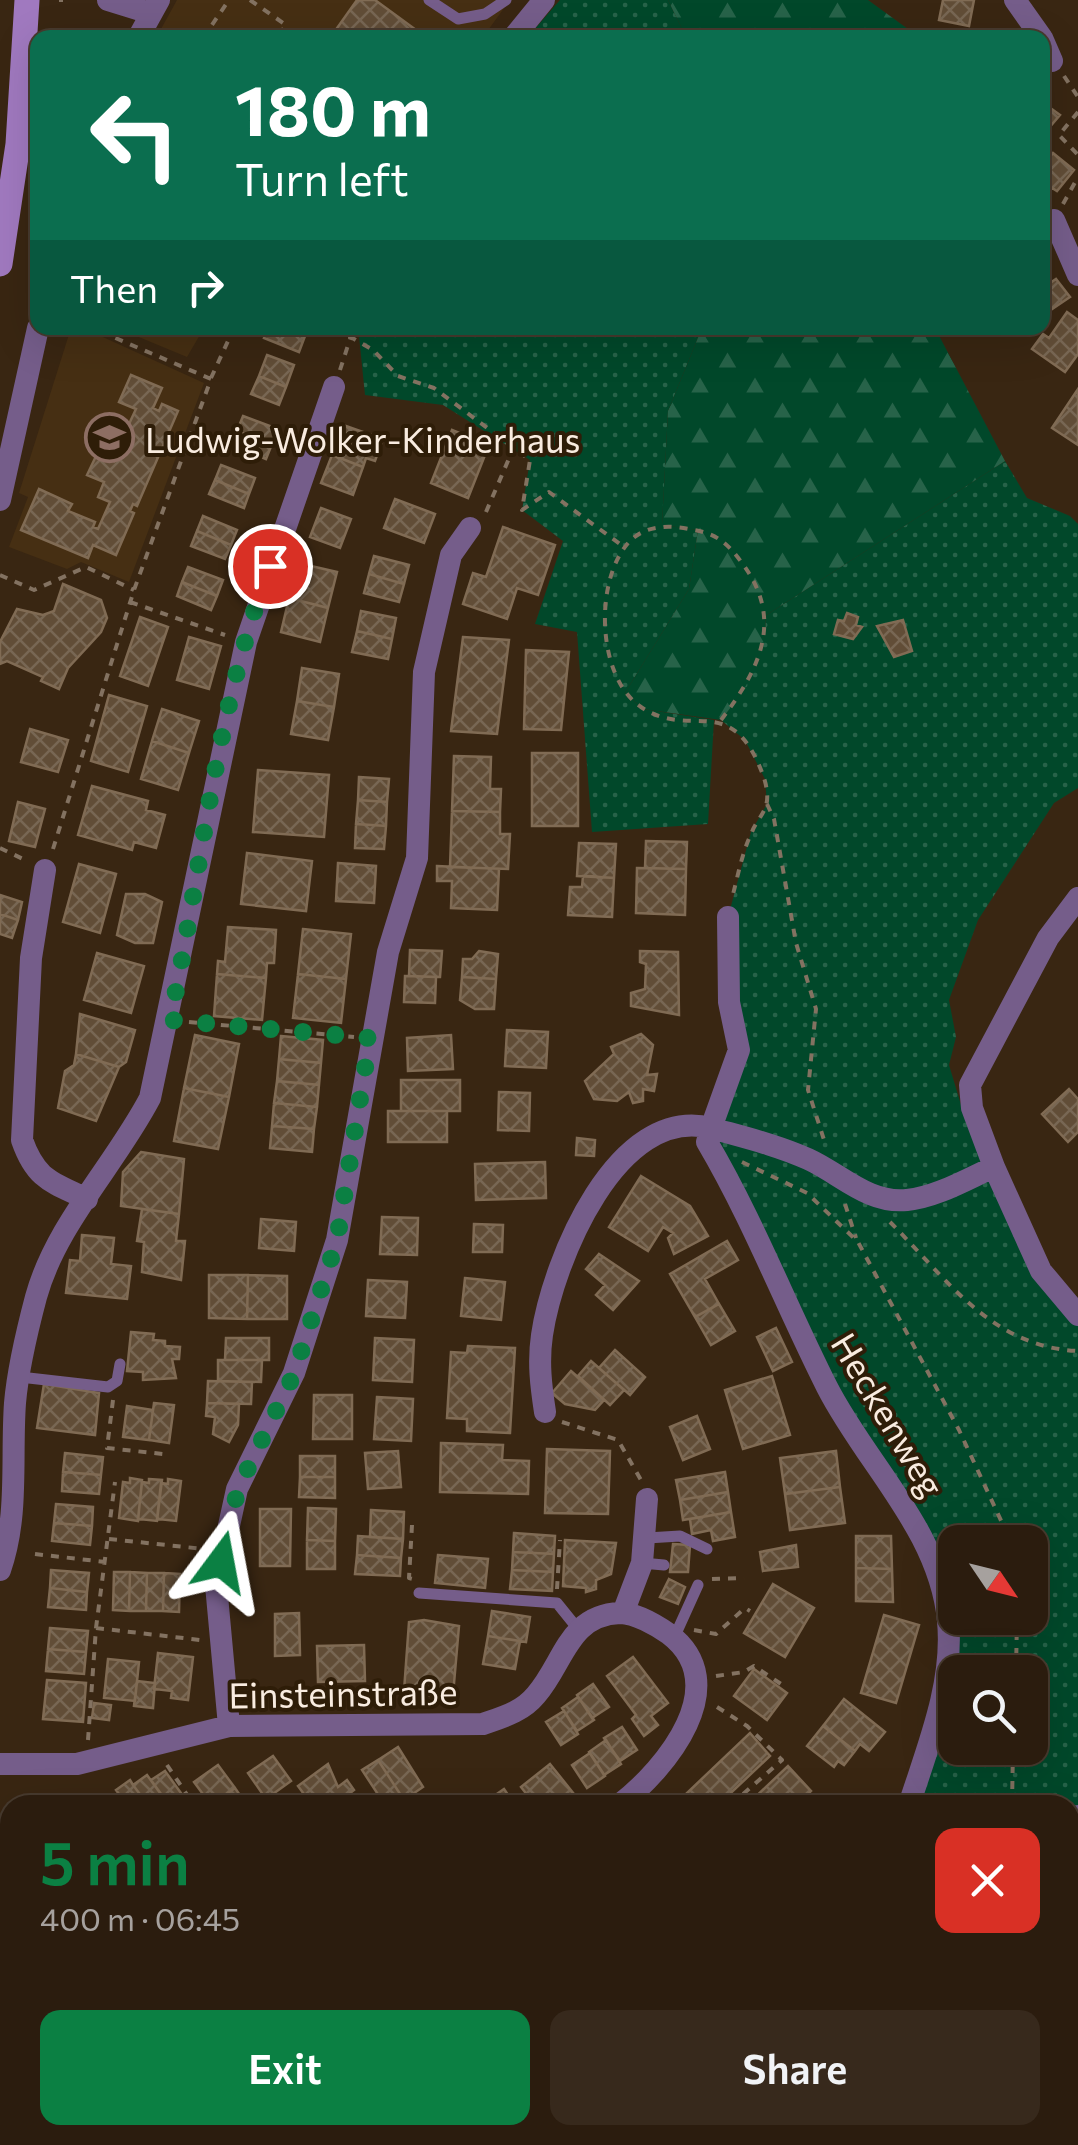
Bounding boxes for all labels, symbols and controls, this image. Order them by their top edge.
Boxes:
text: 180 m [235,65,431,150]
icon: left [70,70,200,200]
text: Turn left [235,150,409,205]
icon: right [178,260,233,315]
text: Then [70,264,158,311]
school or university icon: Ludwig-Wolker-Kinderhaus [84,412,136,464]
place label: Ludwig-Wolker-Kinderhaus [145,417,580,460]
pin [228,524,313,609]
icon: arrive [243,539,298,594]
street label: Heckenweg [823,1324,955,1504]
position arrow [169,1510,273,1614]
north arrow [938,1525,1048,1635]
map controls [938,1525,1048,1765]
button: search [938,1655,1048,1765]
street label: Einsteinstraße [228,1669,458,1715]
text: 5 min [40,1824,190,1897]
button: close [935,1828,1040,1933]
text: 400 m · 06:45 [40,1898,240,1938]
button: Exit [40,2010,530,2125]
button: Share [550,2010,1040,2125]

